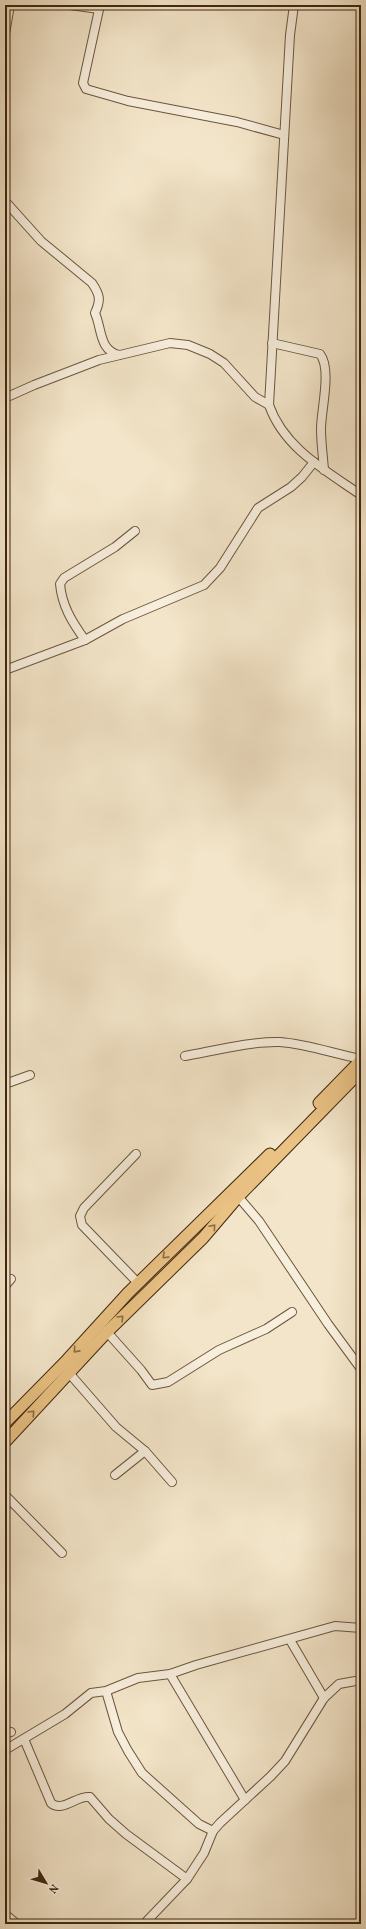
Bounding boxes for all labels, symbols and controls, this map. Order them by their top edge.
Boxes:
one-way arrow [208,1224,215,1231]
one-way arrow [162,1251,170,1259]
one-way arrow [116,1315,123,1323]
one-way arrow [73,1346,80,1353]
one-way arrow [27,1410,35,1418]
north arrow [26,1863,66,1903]
text: N [44,1880,61,1896]

